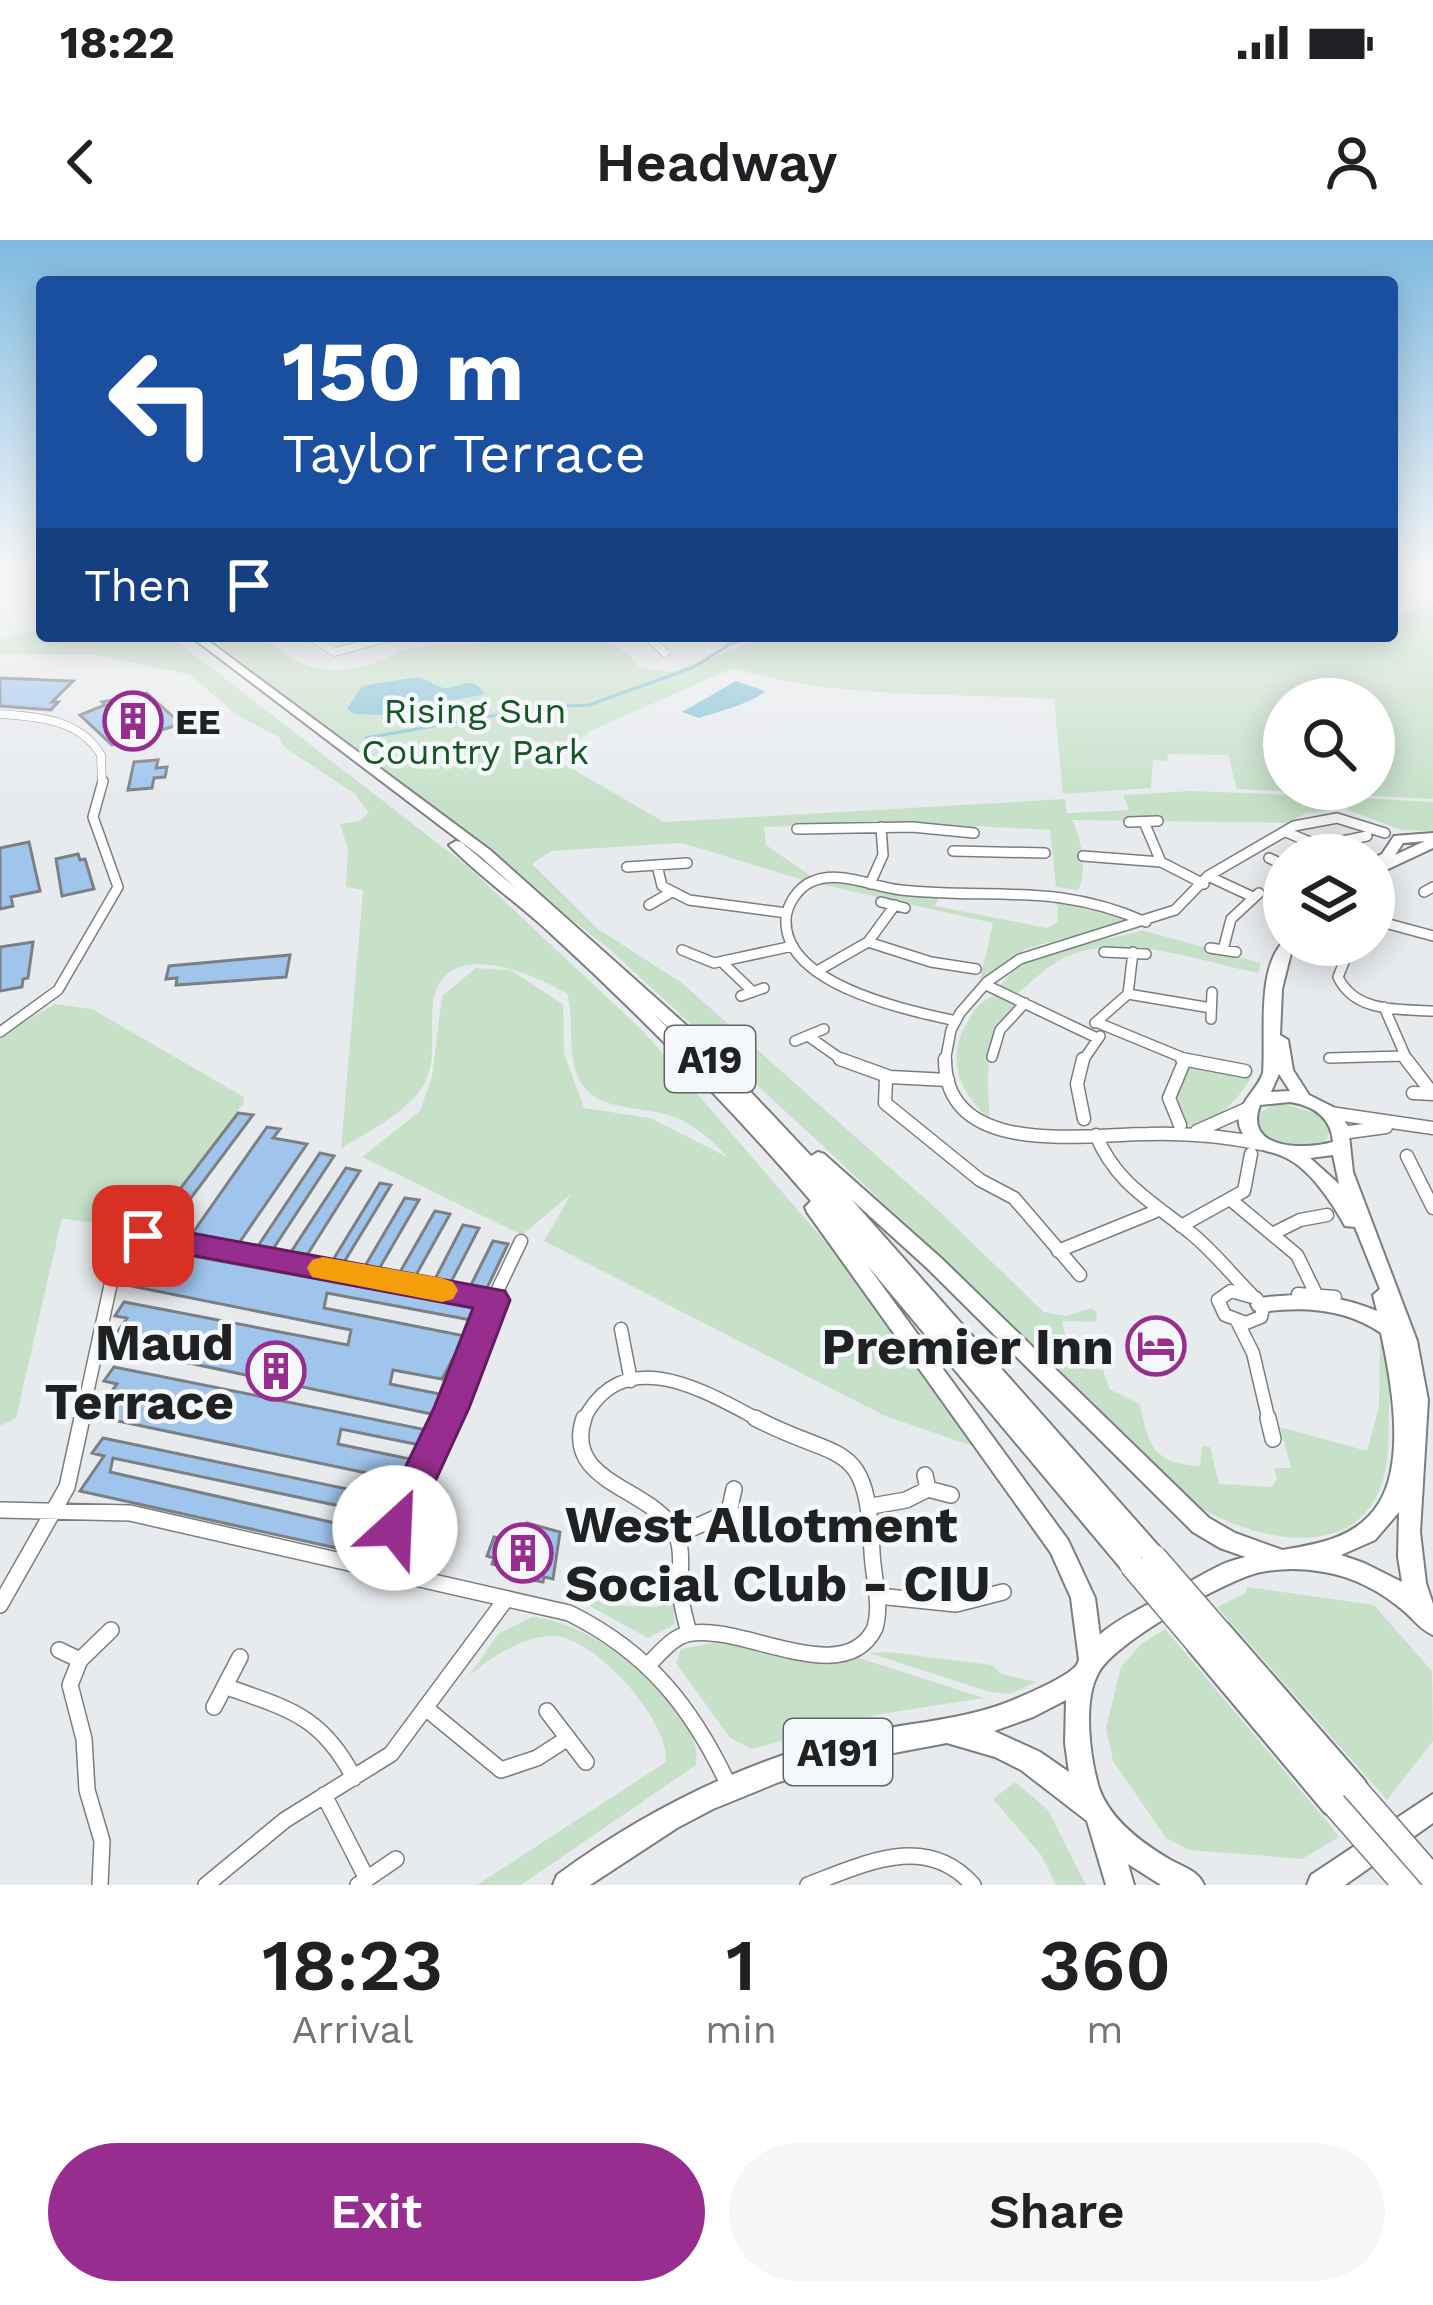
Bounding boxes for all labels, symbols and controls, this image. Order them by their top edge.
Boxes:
text: 18:22 [60,16,175,69]
icon: back [48,129,114,195]
icon: person [1319,129,1385,195]
text: Headway [596,131,837,194]
text: 150 m [282,322,524,420]
icon: left [84,324,240,480]
text: Taylor Terrace [282,422,646,485]
icon: arrive [216,552,282,618]
text: Then [84,559,192,612]
map controls [1263,678,1395,966]
button: search [1263,678,1395,810]
building icon: EE [102,690,164,752]
park label: Rising Sun Country Park [361,690,589,773]
place label: EE [175,701,220,743]
button: layers [1263,834,1395,966]
road number: A19 [665,1026,755,1092]
pin [92,1185,194,1287]
icon: arrive [110,1203,176,1269]
place label: Maud Terrace [44,1313,234,1431]
hotel icon: Premier Inn [1125,1315,1187,1377]
place label: Premier Inn [821,1317,1114,1376]
building icon: Maud Terrace [245,1340,307,1402]
position arrow [332,1465,458,1591]
place label: West Allotment Social Club - CIU [565,1495,991,1613]
building icon: West Allotment Social Club - CIU [492,1522,554,1584]
road number: A191 [784,1719,892,1785]
text: 18:23 [262,1923,443,2007]
text: 1 [726,1923,756,2007]
text: 360 [1039,1923,1171,2007]
text: Arrival [292,2007,413,2052]
text: min [705,2007,777,2052]
text: m [1086,2007,1123,2052]
button: Exit [48,2143,705,2281]
button: Share [729,2143,1385,2281]

